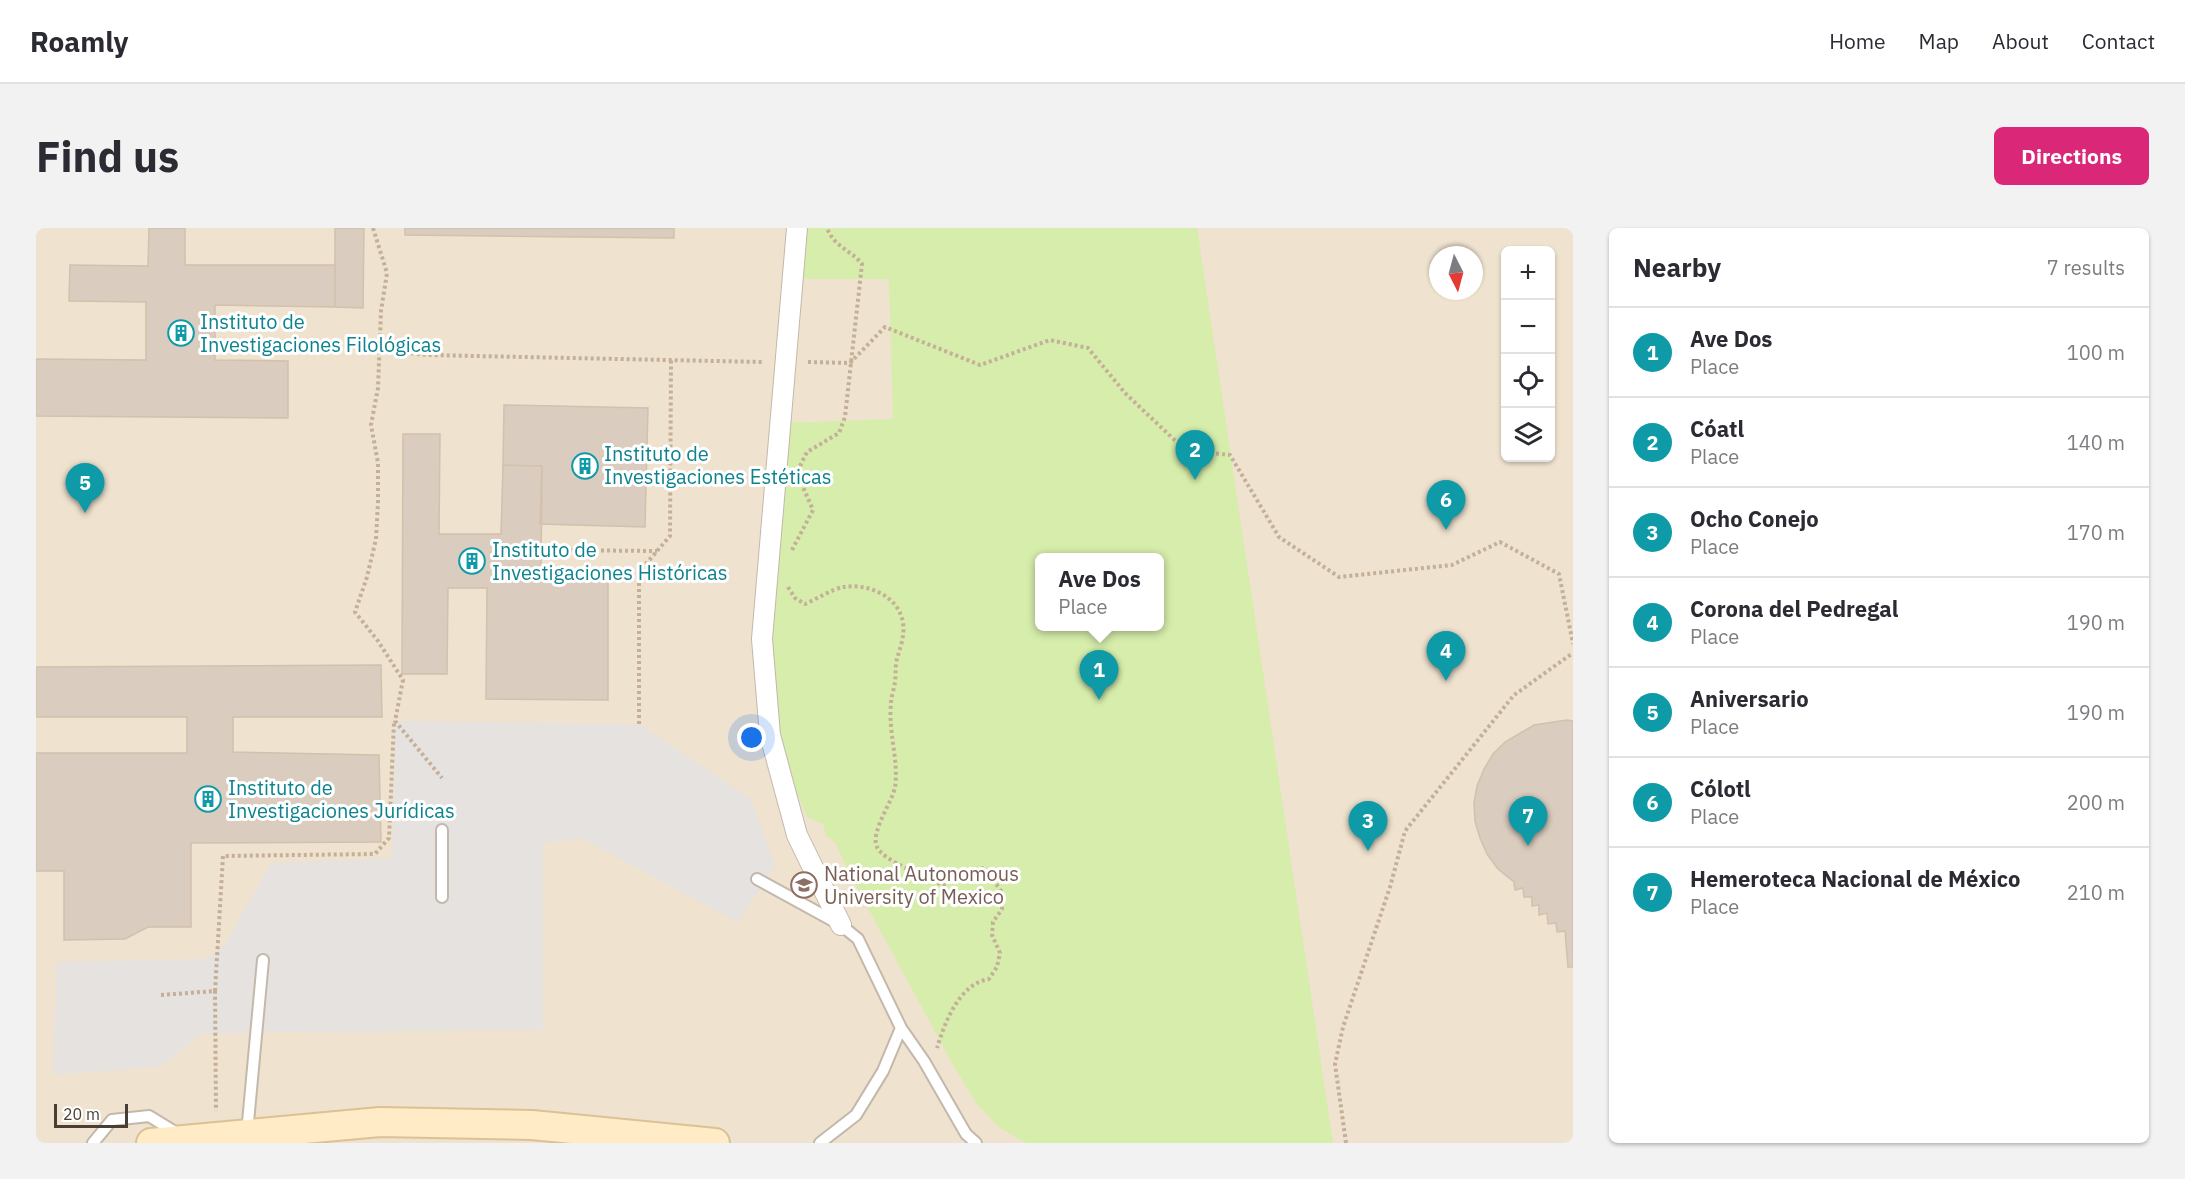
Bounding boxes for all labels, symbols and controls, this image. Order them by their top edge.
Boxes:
text: Roamly [30,23,128,60]
text: Home [1829,27,1886,55]
text: Map [1919,27,1959,55]
text: About [1992,27,2049,55]
text: Contact [2082,27,2155,55]
button: Directions [1994,127,2149,185]
text: Find us [36,129,179,184]
north arrow [1429,246,1483,300]
map controls [1501,246,1555,462]
button: + [1501,246,1555,300]
text: Nearby [1633,250,1721,284]
text: 7 results [2047,254,2125,281]
button: − [1501,300,1555,354]
place label: Instituto de Investigaciones Filológicas [200,308,441,358]
building icon: Instituto de Investigaciones Filológicas [166,318,196,348]
text: Ave Dos [1690,324,1772,353]
text: 1 [1647,339,1659,366]
text: 100 m [2067,339,2125,366]
text: Place [1690,353,1739,380]
button: locate [1501,354,1555,408]
button: layers [1501,408,1555,462]
text: Cóatl [1690,414,1744,443]
text: 2 [1647,429,1659,456]
text: 140 m [2067,429,2125,456]
pin: 2 [1176,430,1214,480]
place label: Instituto de Investigaciones Estéticas [604,440,831,490]
text: Place [1690,443,1739,470]
building icon: Instituto de Investigaciones Estéticas [570,451,600,481]
pin: 5 [65,464,104,513]
pin: 6 [1426,480,1466,530]
text: Ocho Conejo [1690,504,1819,533]
text: 3 [1647,519,1659,546]
text: 170 m [2067,519,2125,546]
text: Place [1690,533,1739,560]
place label: Instituto de Investigaciones Históricas [492,536,727,586]
building icon: Instituto de Investigaciones Históricas [457,546,487,576]
popup [1035,553,1164,631]
text: Ave Dos [1058,564,1141,593]
text: Place [1058,593,1107,620]
text: Corona del Pedregal [1690,594,1899,623]
text: 4 [1647,609,1659,636]
text: 190 m [2067,609,2125,636]
text: Place [1690,623,1739,650]
pin: 4 [1426,632,1466,681]
pin: 1 [1080,650,1118,700]
text: Aniversario [1690,684,1809,713]
text: 5 [1647,699,1659,726]
text: 190 m [2067,699,2125,726]
text: Place [1690,713,1739,740]
your location [737,723,766,752]
place label: Instituto de Investigaciones Jurídicas [228,774,455,824]
text: Cólotl [1690,774,1751,803]
building icon: Instituto de Investigaciones Jurídicas [193,784,223,814]
text: 6 [1647,789,1659,816]
text: 200 m [2067,789,2125,816]
pin: 7 [1508,796,1548,846]
pin: 3 [1348,802,1388,851]
text: Place [1690,803,1739,830]
place label: National Autonomous University of Mexico [824,860,1019,910]
text: Hemeroteca Nacional de México [1690,864,2020,893]
school or university icon: National Autonomous University of Mexico [789,870,819,900]
text: 7 [1647,879,1659,906]
text: 210 m [2067,879,2125,906]
text: Place [1690,893,1739,920]
scale bar [54,1101,128,1128]
text: 20 m [63,1104,100,1124]

